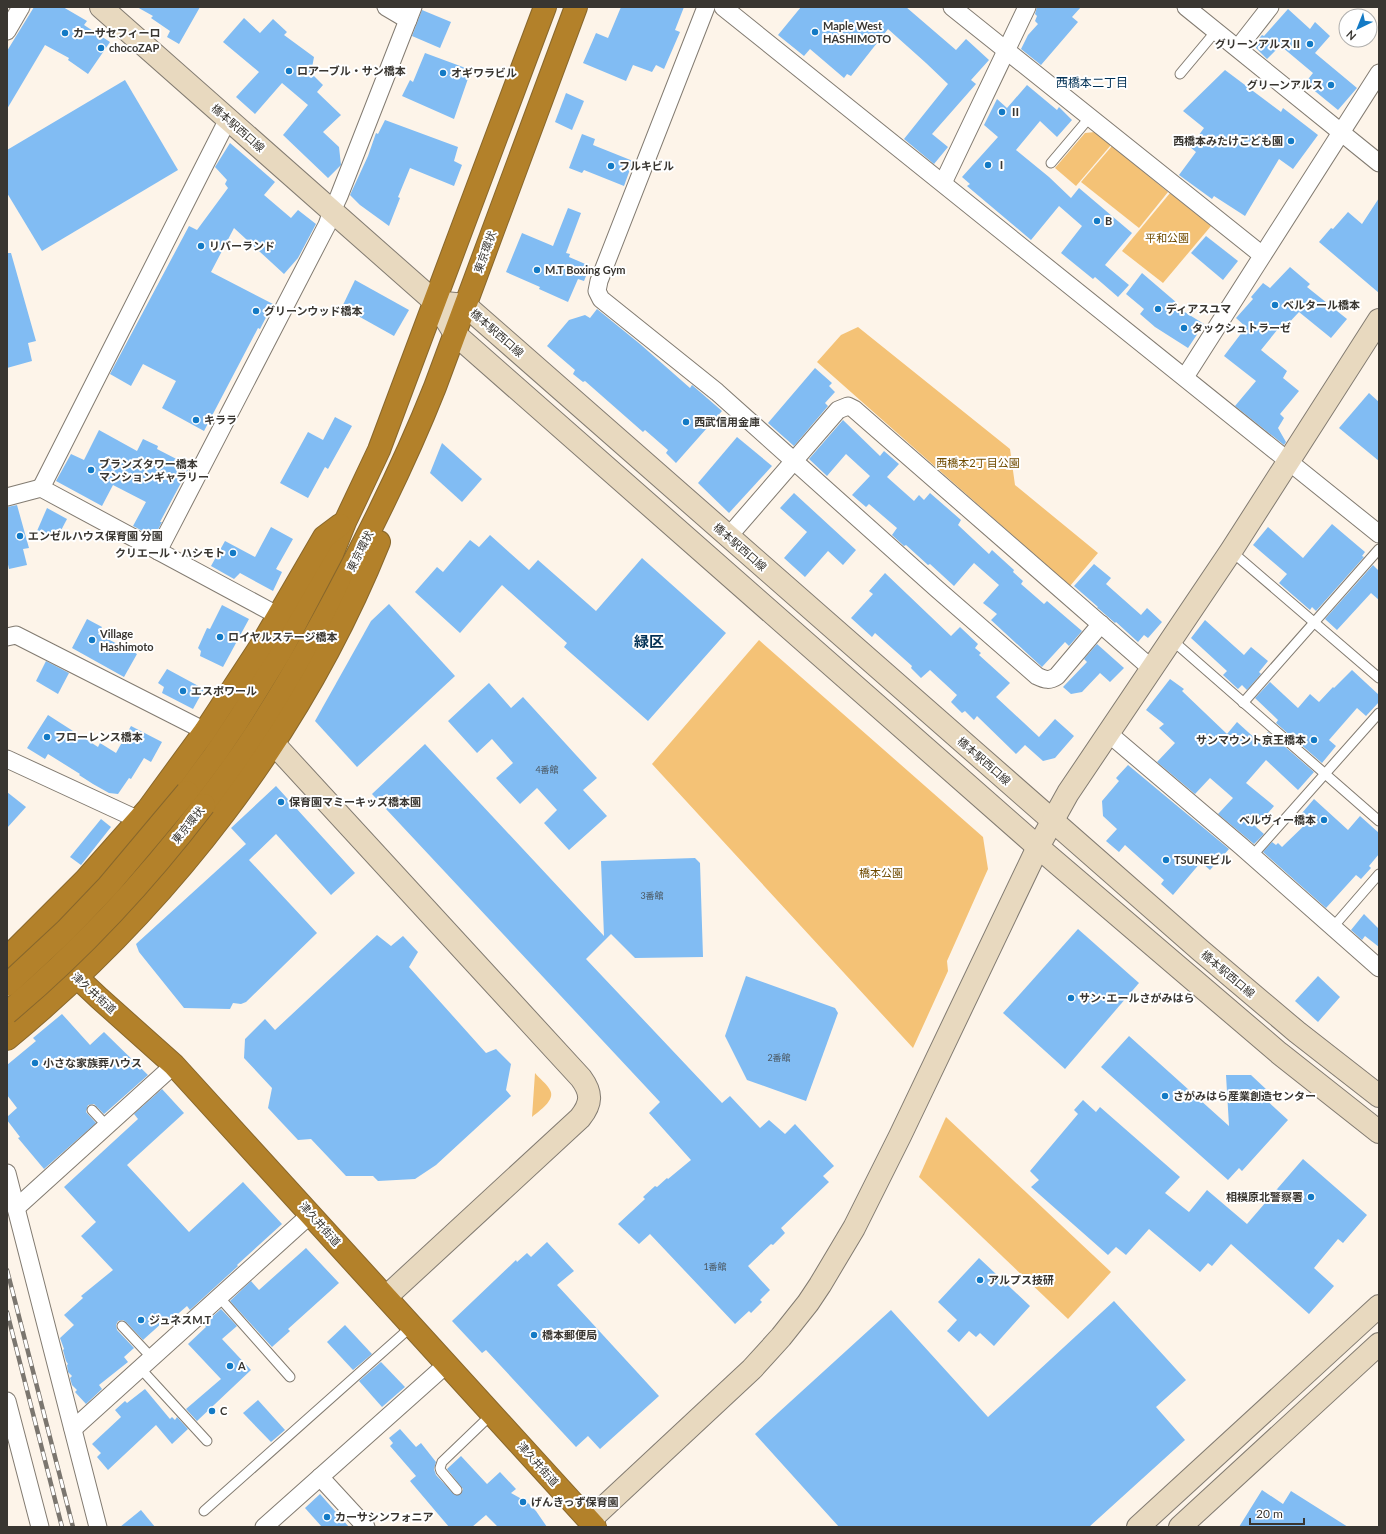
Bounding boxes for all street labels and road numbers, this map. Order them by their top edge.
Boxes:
street label: 橋本駅西口線 [209,101,267,154]
street label: 東京環状 [471,228,499,275]
street label: 橋本駅西口線 [468,306,526,359]
street label: 橋本駅西口線 [711,520,769,573]
street label: 東京環状 [344,527,376,573]
street label: 橋本駅西口線 [955,734,1013,787]
street label: 東京環状 [169,803,207,846]
street label: 橋本駅西口線 [1199,947,1258,1000]
street label: 津久井街道 [70,969,119,1016]
street label: 津久井街道 [297,1199,344,1248]
street label: 津久井街道 [515,1439,562,1488]

